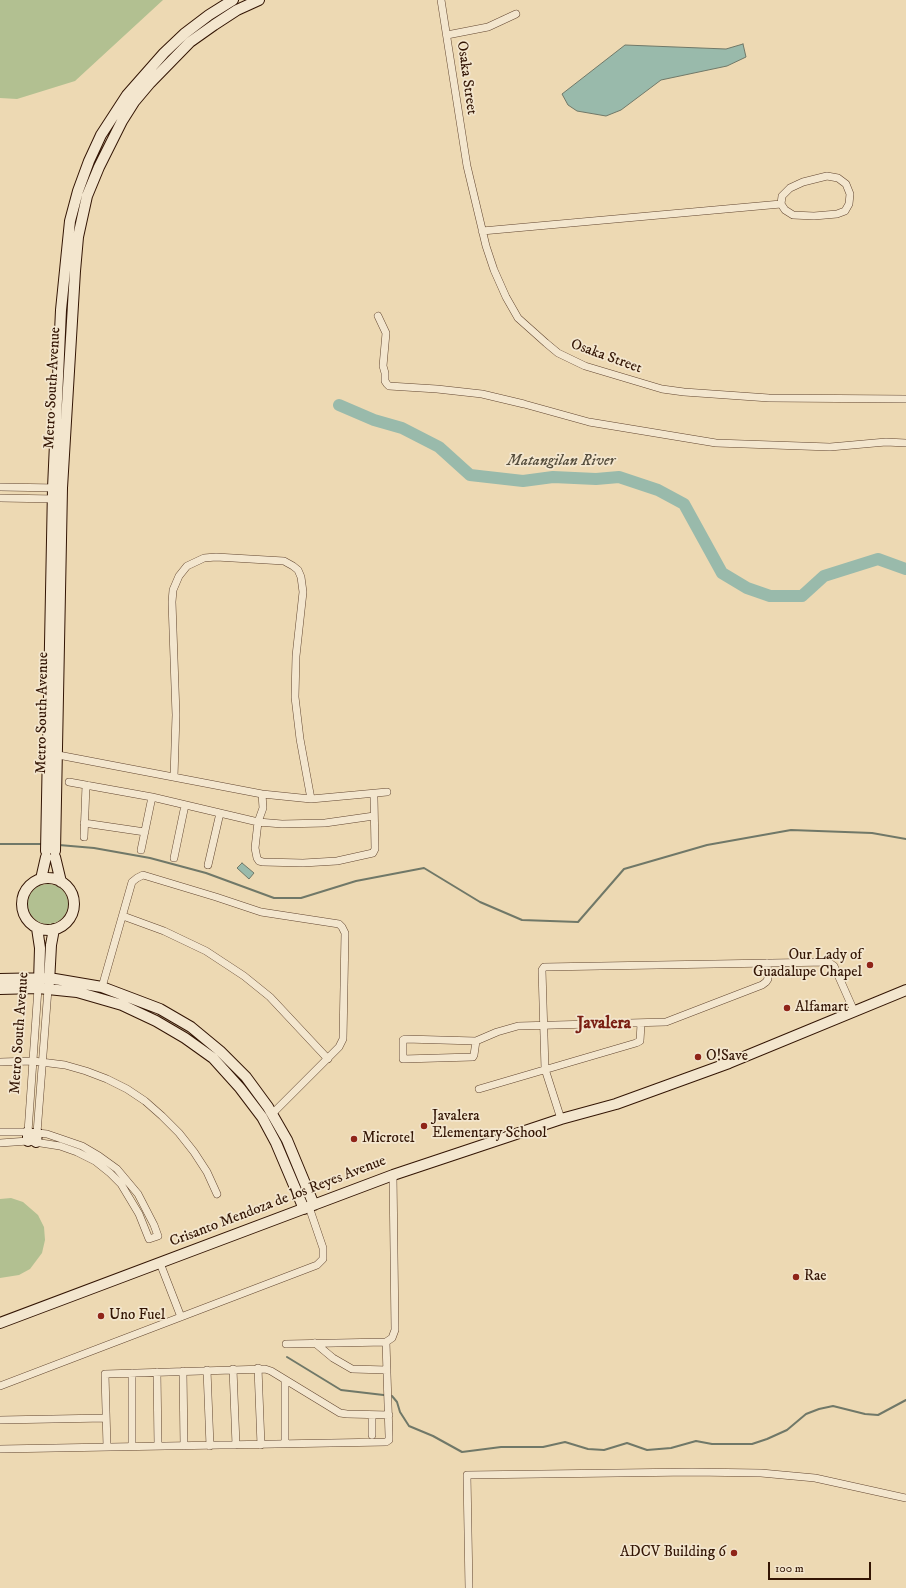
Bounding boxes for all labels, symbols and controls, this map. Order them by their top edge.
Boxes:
street label: Osaka Street [452,40,480,116]
street label: Metro South Avenue [41,327,65,449]
street label: Osaka Street [568,336,644,378]
water label: Matangilan River [507,452,615,472]
street label: Metro South Avenue [33,652,53,774]
place label: Our Lady of Guadalupe Chapel [753,947,862,982]
marker: Our Lady of Guadalupe Chapel [865,960,875,970]
street label: Metro South Avenue [7,971,33,1095]
place label: Alfamart [795,999,848,1017]
marker: Alfamart [782,1003,792,1013]
district label: Javalera [577,1014,631,1034]
place label: O!Save [706,1048,748,1066]
marker: O!Save [693,1052,703,1062]
place label: Javalera Elementary School [432,1108,547,1143]
marker: Javalera Elementary School [419,1121,429,1131]
place label: Microtel [362,1130,414,1148]
marker: Microtel [349,1134,359,1144]
street label: Crisanto Mendoza de los Reyes Avenue [167,1152,389,1252]
place label: Rae [804,1268,827,1286]
marker: Rae [791,1272,801,1282]
place label: Uno Fuel [109,1307,165,1325]
marker: Uno Fuel [96,1311,106,1321]
place label: ADCV Building 6 [620,1544,726,1562]
marker: ADCV Building 6 [729,1548,739,1558]
scale bar [770,1554,873,1580]
text: 100 m [775,1561,804,1576]

